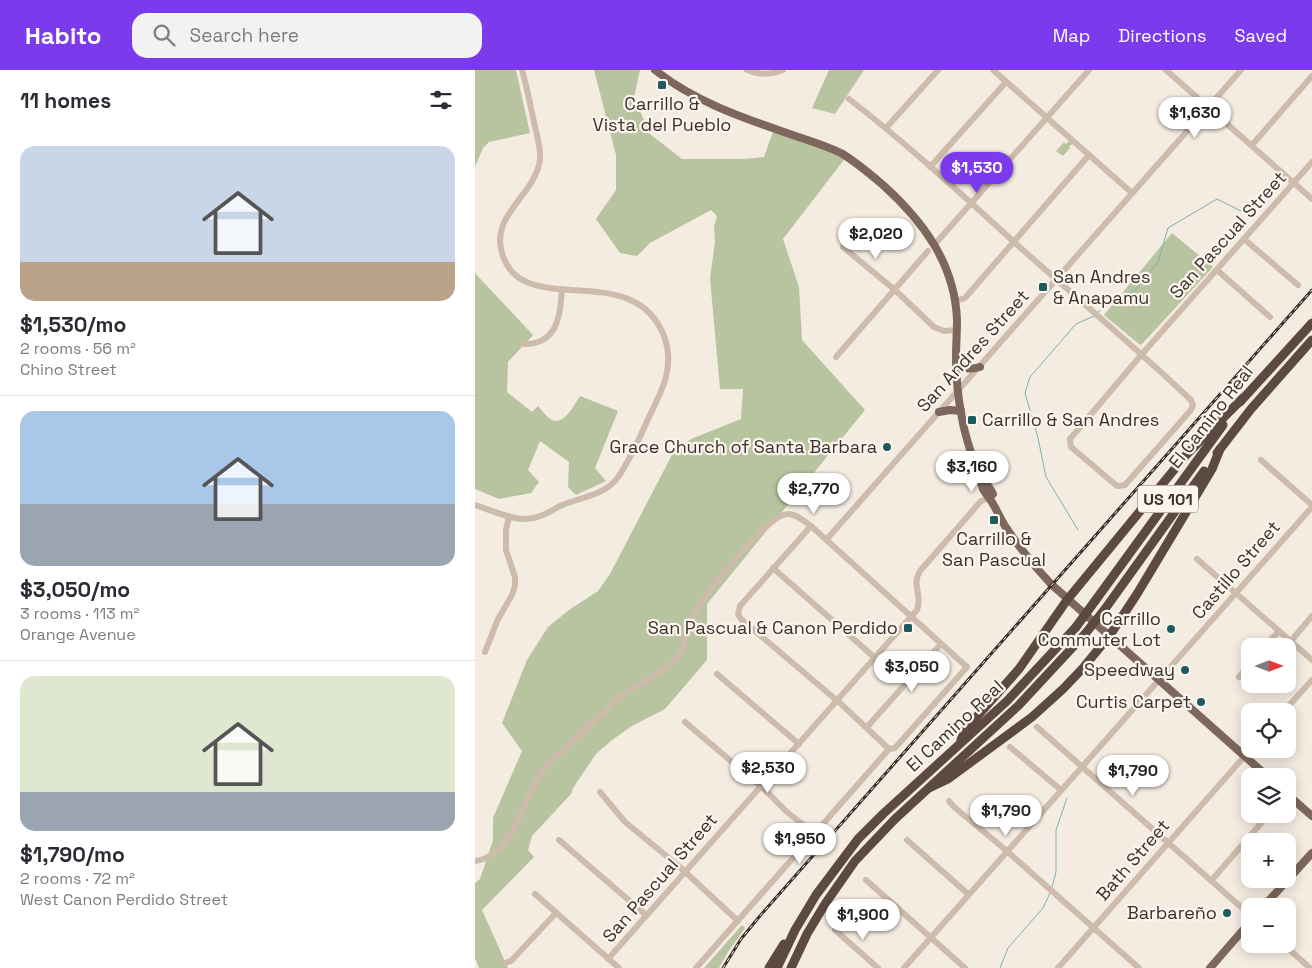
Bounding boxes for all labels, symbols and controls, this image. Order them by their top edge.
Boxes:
search box [132,13,482,58]
text: Habito [25,20,102,51]
icon: search [150,21,178,49]
text: Search here [190,23,299,48]
text: Map [1053,24,1090,47]
text: Directions [1118,24,1207,47]
text: Saved [1235,24,1287,47]
marker: Carrillo & Vista del Pueblo [656,79,668,91]
icon: filters [427,86,455,114]
text: 11 homes [20,87,111,114]
place label: Carrillo & Vista del Pueblo [593,92,731,136]
pin: $1,630 [1154,97,1236,139]
text: $1,630 [1169,102,1221,123]
pin: $1,530 [936,152,1018,194]
text: $1,530 [951,157,1003,178]
street label: San Pascual Street [1164,166,1291,303]
icon: home [193,178,283,268]
pin: $2,020 [835,218,917,260]
text: $2,020 [849,223,903,244]
place label: San Andres & Anapamu [1053,265,1150,309]
marker: San Andres & Anapamu [1037,281,1049,293]
street label: San Andres Street [912,285,1034,417]
text: $1,530/mo [20,311,126,338]
text: 2 rooms · 56 m² [20,338,136,359]
text: Chino Street [20,359,117,380]
street label: El Camino Real [1163,361,1258,473]
place label: Carrillo & San Andres [982,408,1159,431]
marker: Carrillo & San Andres [966,414,978,426]
place label: Grace Church of Santa Barbara [610,435,877,458]
marker: Grace Church of Santa Barbara [881,441,893,453]
icon: home [193,444,283,534]
pin: $3,160 [931,450,1013,493]
text: $3,160 [947,456,997,477]
pin: $2,770 [773,472,855,515]
text: $2,770 [788,478,840,499]
road number: US 101 [1138,486,1198,512]
marker: Carrillo & San Pascual [988,514,1000,526]
street label: Castillo Street [1186,516,1285,624]
place label: Carrillo & San Pascual [942,527,1046,571]
text: $3,050/mo [20,576,130,603]
text: 3 rooms · 113 m² [20,603,139,624]
place label: Carrillo Commuter Lot [1038,607,1161,651]
place label: San Pascual & Canon Perdido [648,616,898,639]
marker: San Pascual & Canon Perdido [902,622,914,634]
marker: Carrillo Commuter Lot [1165,623,1177,635]
text: Orange Avenue [20,624,136,645]
north arrow [1241,638,1296,692]
map controls [1241,638,1296,953]
pin: $3,050 [871,650,953,693]
text: $3,050 [885,656,939,677]
place label: Speedway [1084,658,1175,681]
marker: Speedway [1179,664,1191,676]
street label: El Camino Real [901,675,1008,777]
place label: Curtis Carpet [1076,690,1191,713]
marker: Curtis Carpet [1195,696,1207,708]
button: locate [1241,703,1296,758]
icon: home [193,709,283,799]
pin: $2,530 [727,752,809,794]
pin: $1,790 [1092,754,1174,797]
text: $2,530 [741,757,795,778]
text: $1,790 [1108,760,1158,781]
button: layers [1241,768,1296,823]
pin: $1,790 [965,794,1047,837]
text: $1,790 [981,800,1031,821]
street label: San Pascual Street [597,808,722,947]
street label: Bath Street [1091,814,1174,905]
pin: $1,950 [759,822,841,865]
text: $1,950 [774,828,826,849]
button: + [1241,833,1296,888]
text: $1,790/mo [20,841,125,868]
text: 2 rooms · 72 m² [20,868,135,889]
text: West Canon Perdido Street [20,889,228,910]
pin: $1,900 [822,898,904,941]
button: − [1241,898,1296,953]
place label: Barbareño [1127,901,1217,924]
text: $1,900 [837,904,889,925]
marker: Barbareño [1221,907,1233,919]

